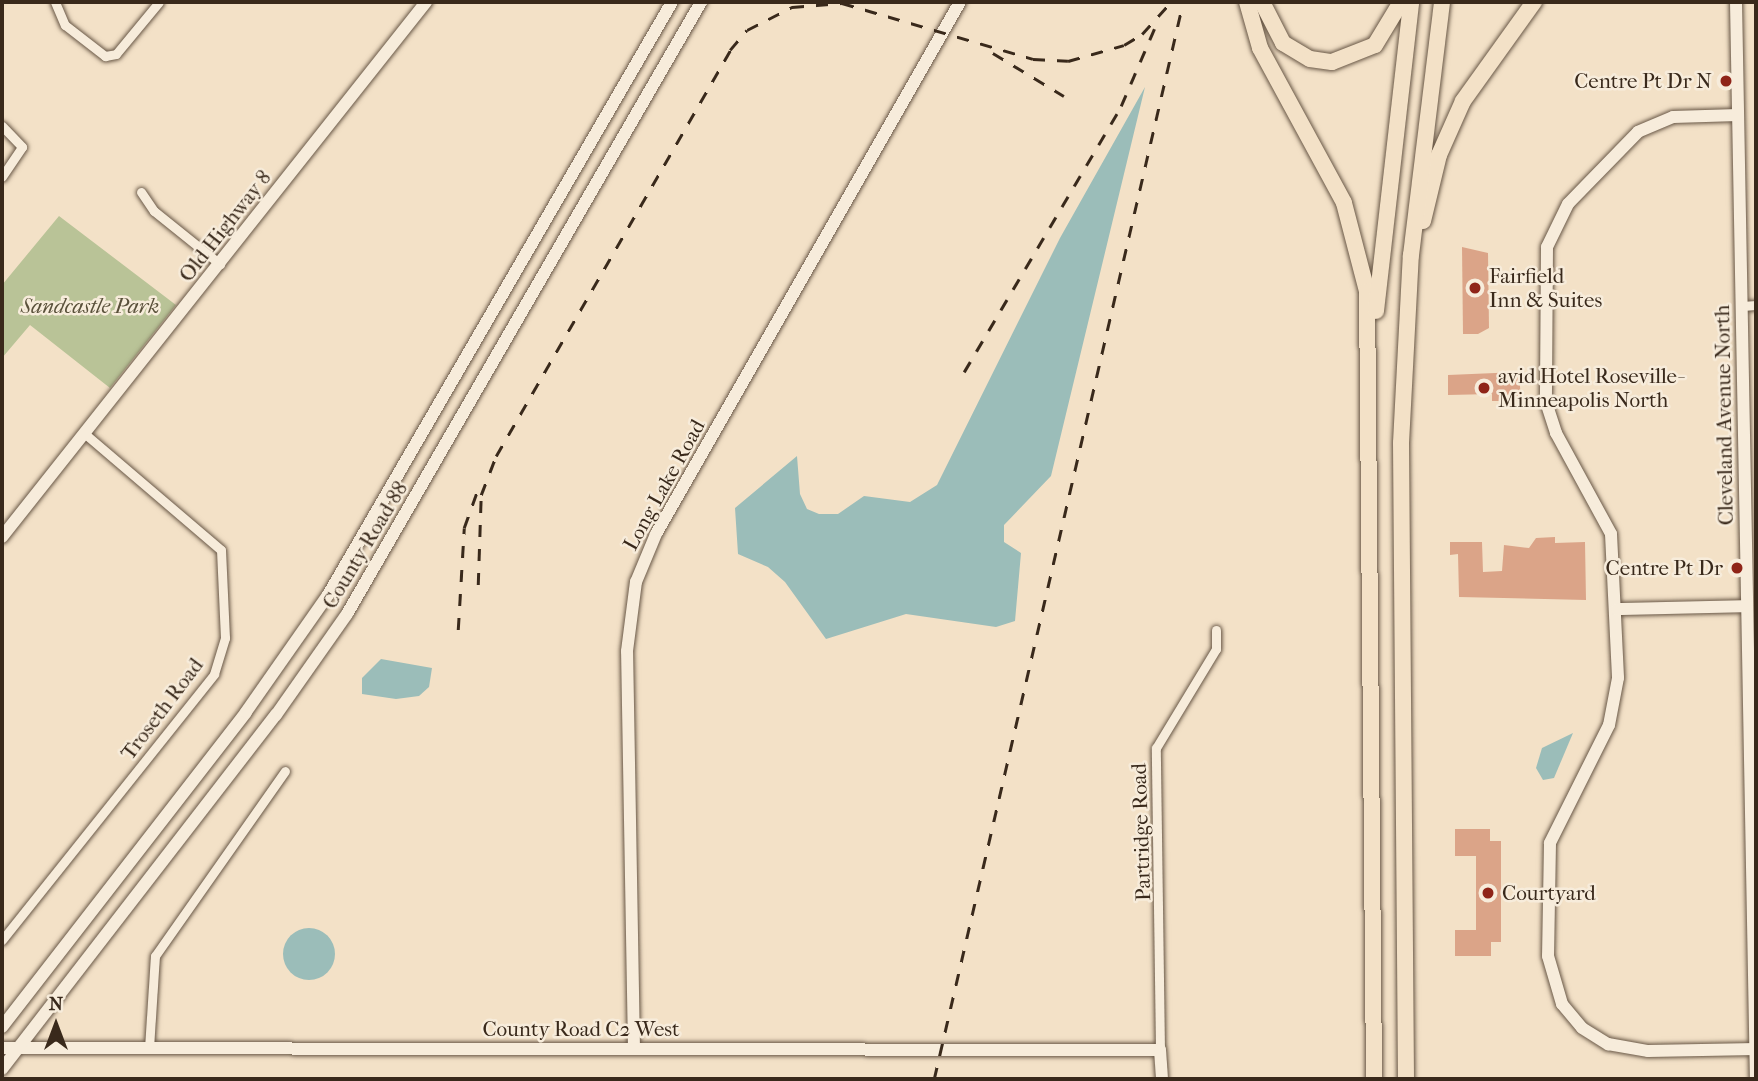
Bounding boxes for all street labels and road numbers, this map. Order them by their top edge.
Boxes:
street label: Old Highway 8 [174,165,276,287]
street label: Cleveland Avenue North [1709,305,1739,525]
street label: Long Lake Road [618,415,710,555]
street label: County Road 88 [317,477,413,613]
street label: Troseth Road [116,653,208,765]
street label: Partridge Road [1126,763,1156,901]
street label: County Road C2 West [482,1016,680,1042]

